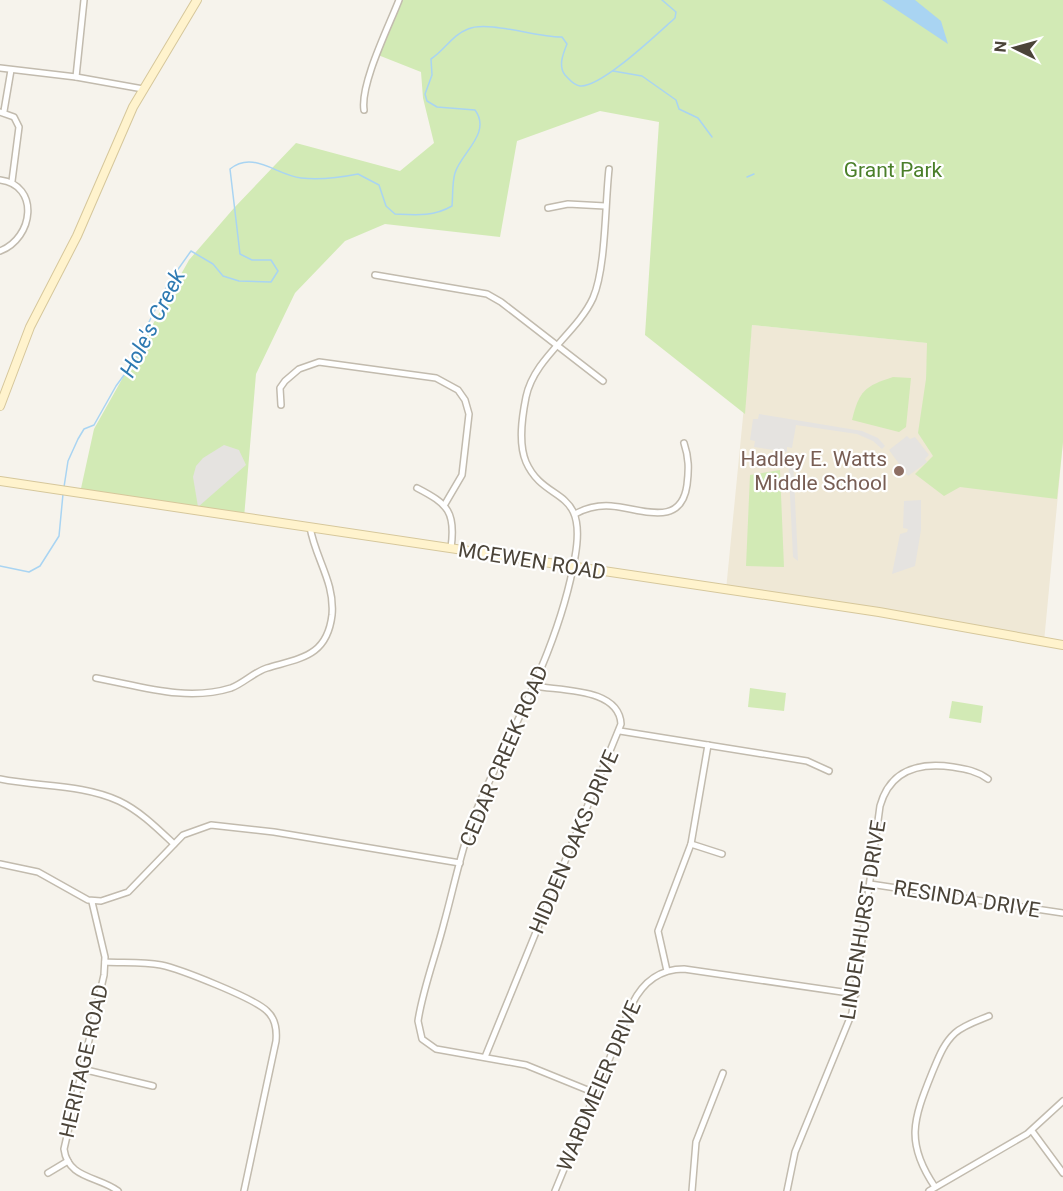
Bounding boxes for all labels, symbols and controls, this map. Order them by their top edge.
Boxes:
north arrow [985,18,1045,78]
text: N [991,40,1011,53]
park label: Grant Park [844,158,943,182]
water label: Hole's Creek [115,264,191,381]
place label: Hadley E. Watts Middle School [741,447,887,495]
marker: Hadley E. Watts Middle School [892,464,906,478]
street label: MCEWEN ROAD [456,537,608,585]
street label: CEDAR CREEK ROAD [455,662,553,850]
street label: HIDDEN OAKS DRIVE [524,747,624,937]
street label: LINDENHURST DRIVE [835,818,891,1022]
street label: RESINDA DRIVE [892,876,1042,922]
street label: HERITAGE ROAD [55,982,113,1140]
street label: WARDMEIER DRIVE [552,997,646,1175]

